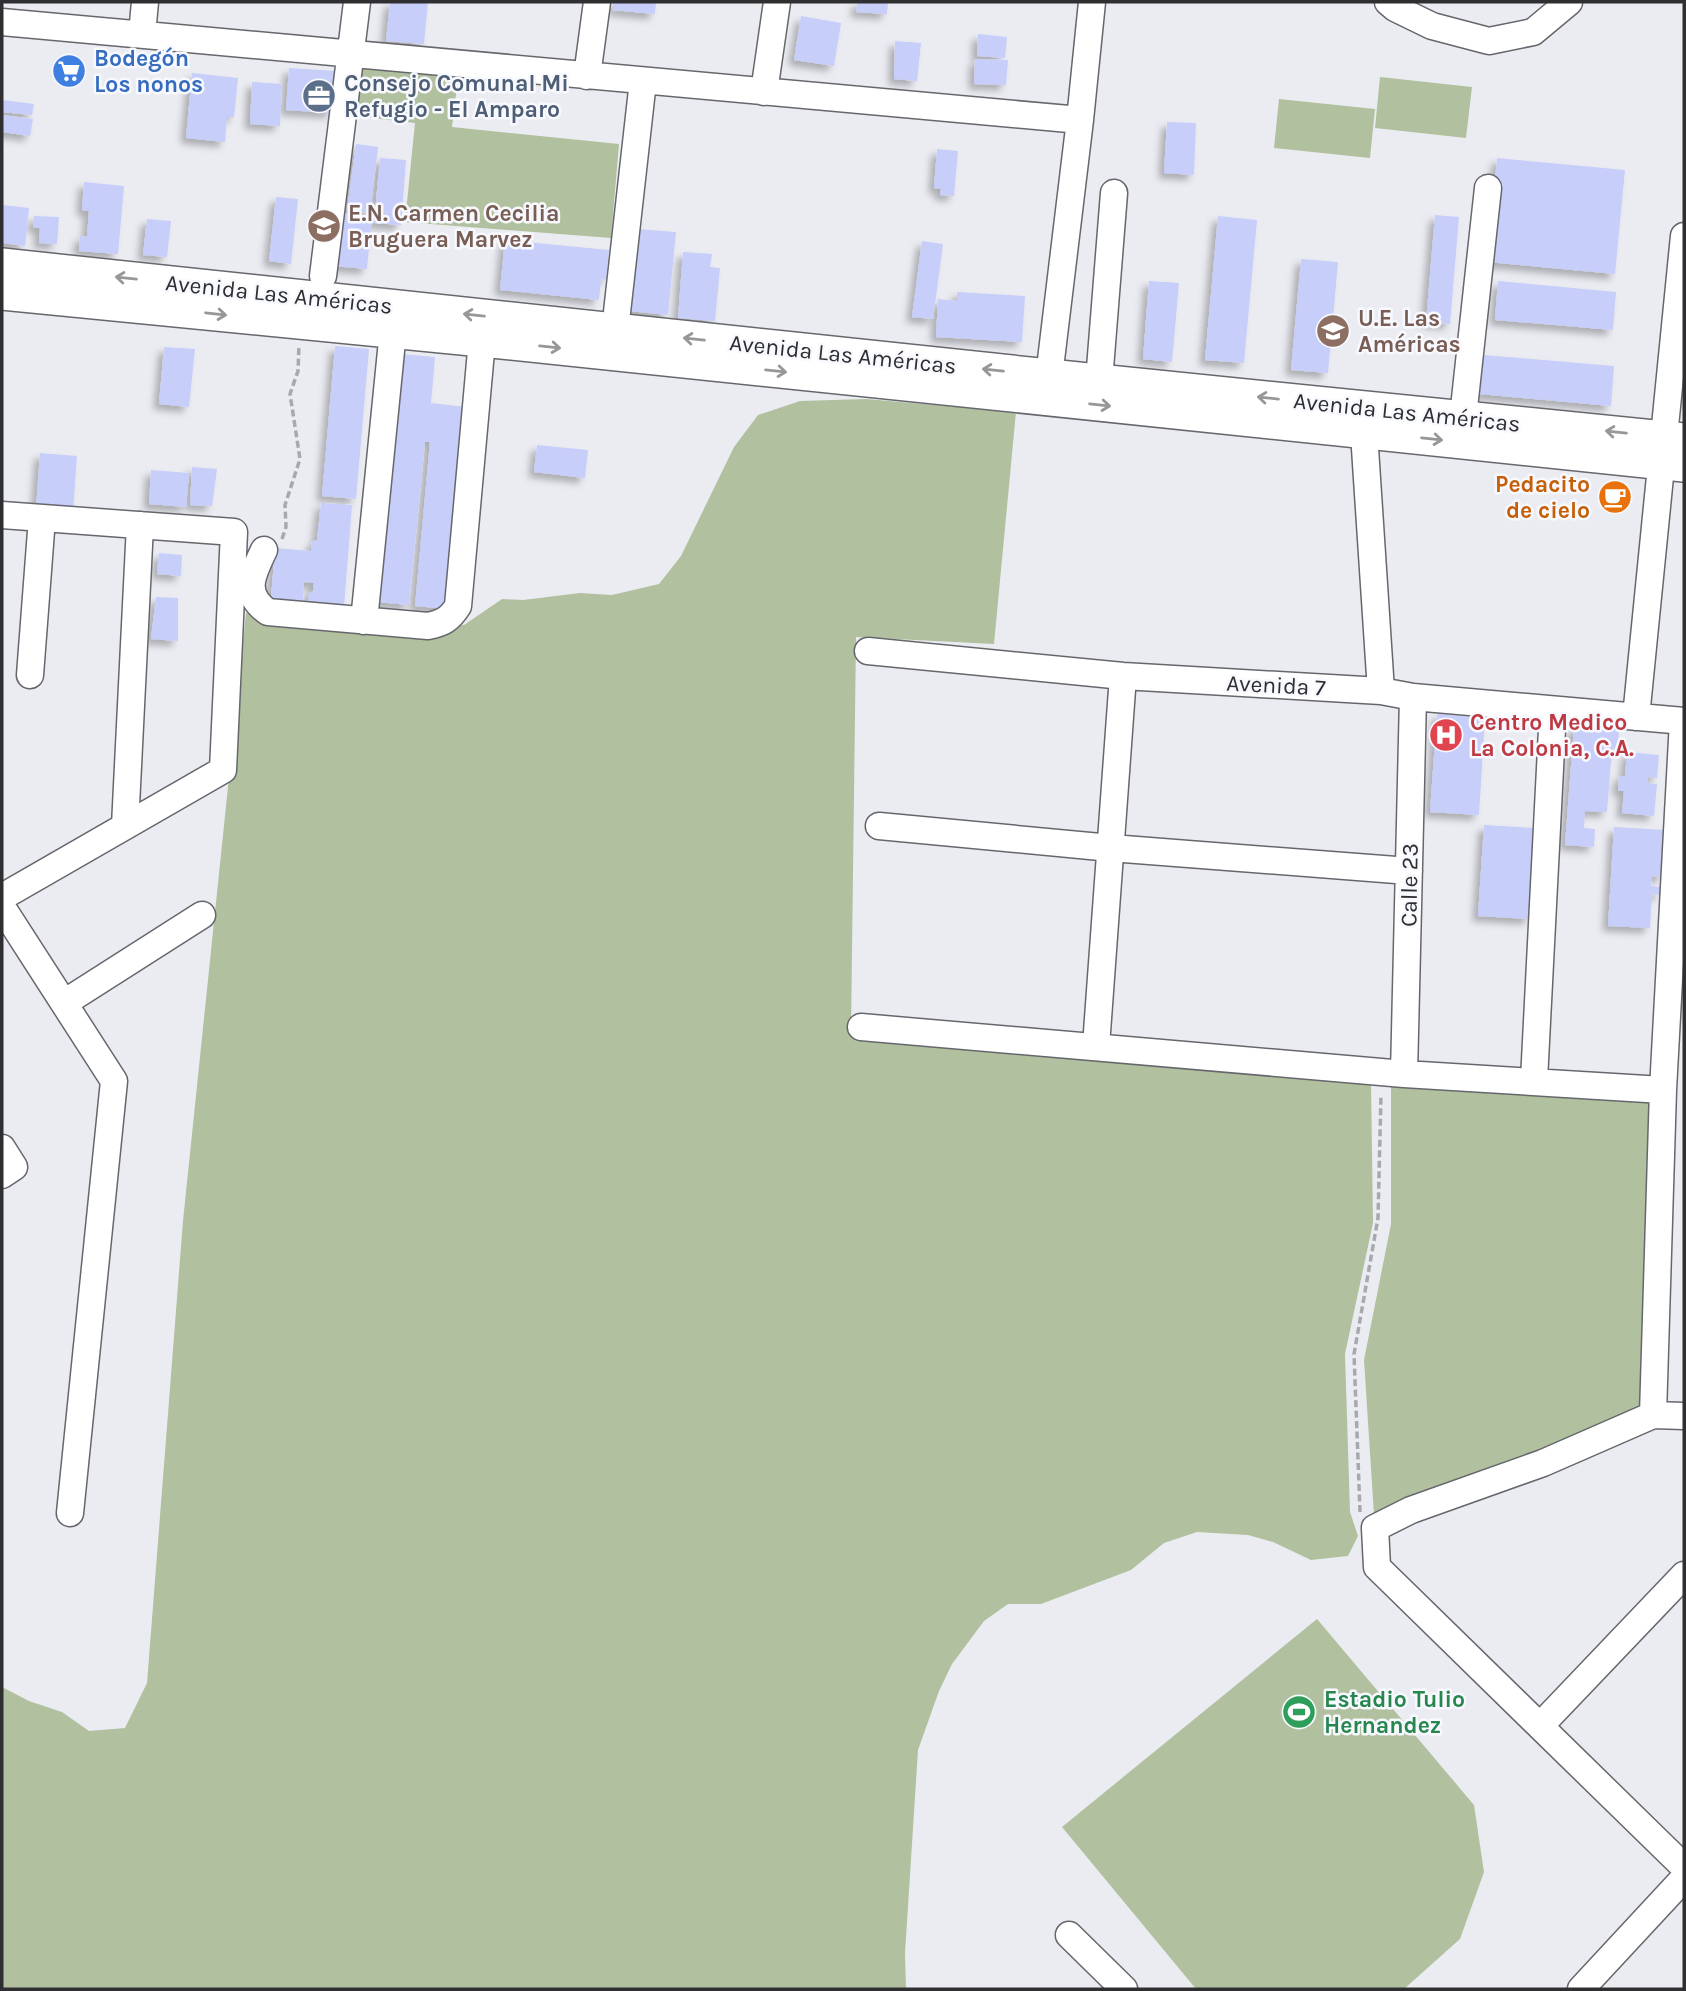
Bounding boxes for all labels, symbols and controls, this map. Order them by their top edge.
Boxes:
place label: Bodegón Los nonos [94,45,203,98]
supermarket icon: Bodegón Los nonos [50,52,88,90]
place label: Consejo Comunal Mi Refugio - El Amparo [344,70,569,123]
office icon: Consejo Comunal Mi Refugio - El Amparo [300,77,338,115]
place label: E.N. Carmen Cecilia Bruguera Marvez [348,200,559,253]
school or university icon: E.N. Carmen Cecilia Bruguera Marvez [305,207,343,245]
street label: Avenida Las Américas [164,269,394,320]
one-way arrow [115,271,138,284]
place label: U.E. Las Américas [1358,305,1461,358]
one-way arrow [204,308,227,321]
one-way arrow [463,309,486,322]
school or university icon: U.E. Las Américas [1314,312,1352,350]
street label: Avenida Las Américas [728,329,958,380]
one-way arrow [683,332,705,345]
one-way arrow [538,341,561,354]
one-way arrow [982,364,1005,377]
one-way arrow [764,365,787,378]
street label: Avenida Las Américas [1292,387,1522,438]
one-way arrow [1257,391,1280,404]
one-way arrow [1088,399,1111,412]
one-way arrow [1606,426,1628,439]
one-way arrow [1420,433,1443,446]
place label: Pedacito de cielo [1495,471,1590,524]
cafe icon: Pedacito de cielo [1596,478,1634,516]
street label: Avenida 7 [1226,669,1326,702]
place label: Centro Medico La Colonia, C.A. [1470,709,1634,762]
hospital icon: Centro Medico La Colonia, C.A. [1427,716,1465,754]
street label: Calle 23 [1395,843,1424,927]
place label: Estadio Tulio Hernandez [1324,1686,1465,1739]
sports icon: Estadio Tulio Hernandez [1280,1693,1318,1731]

